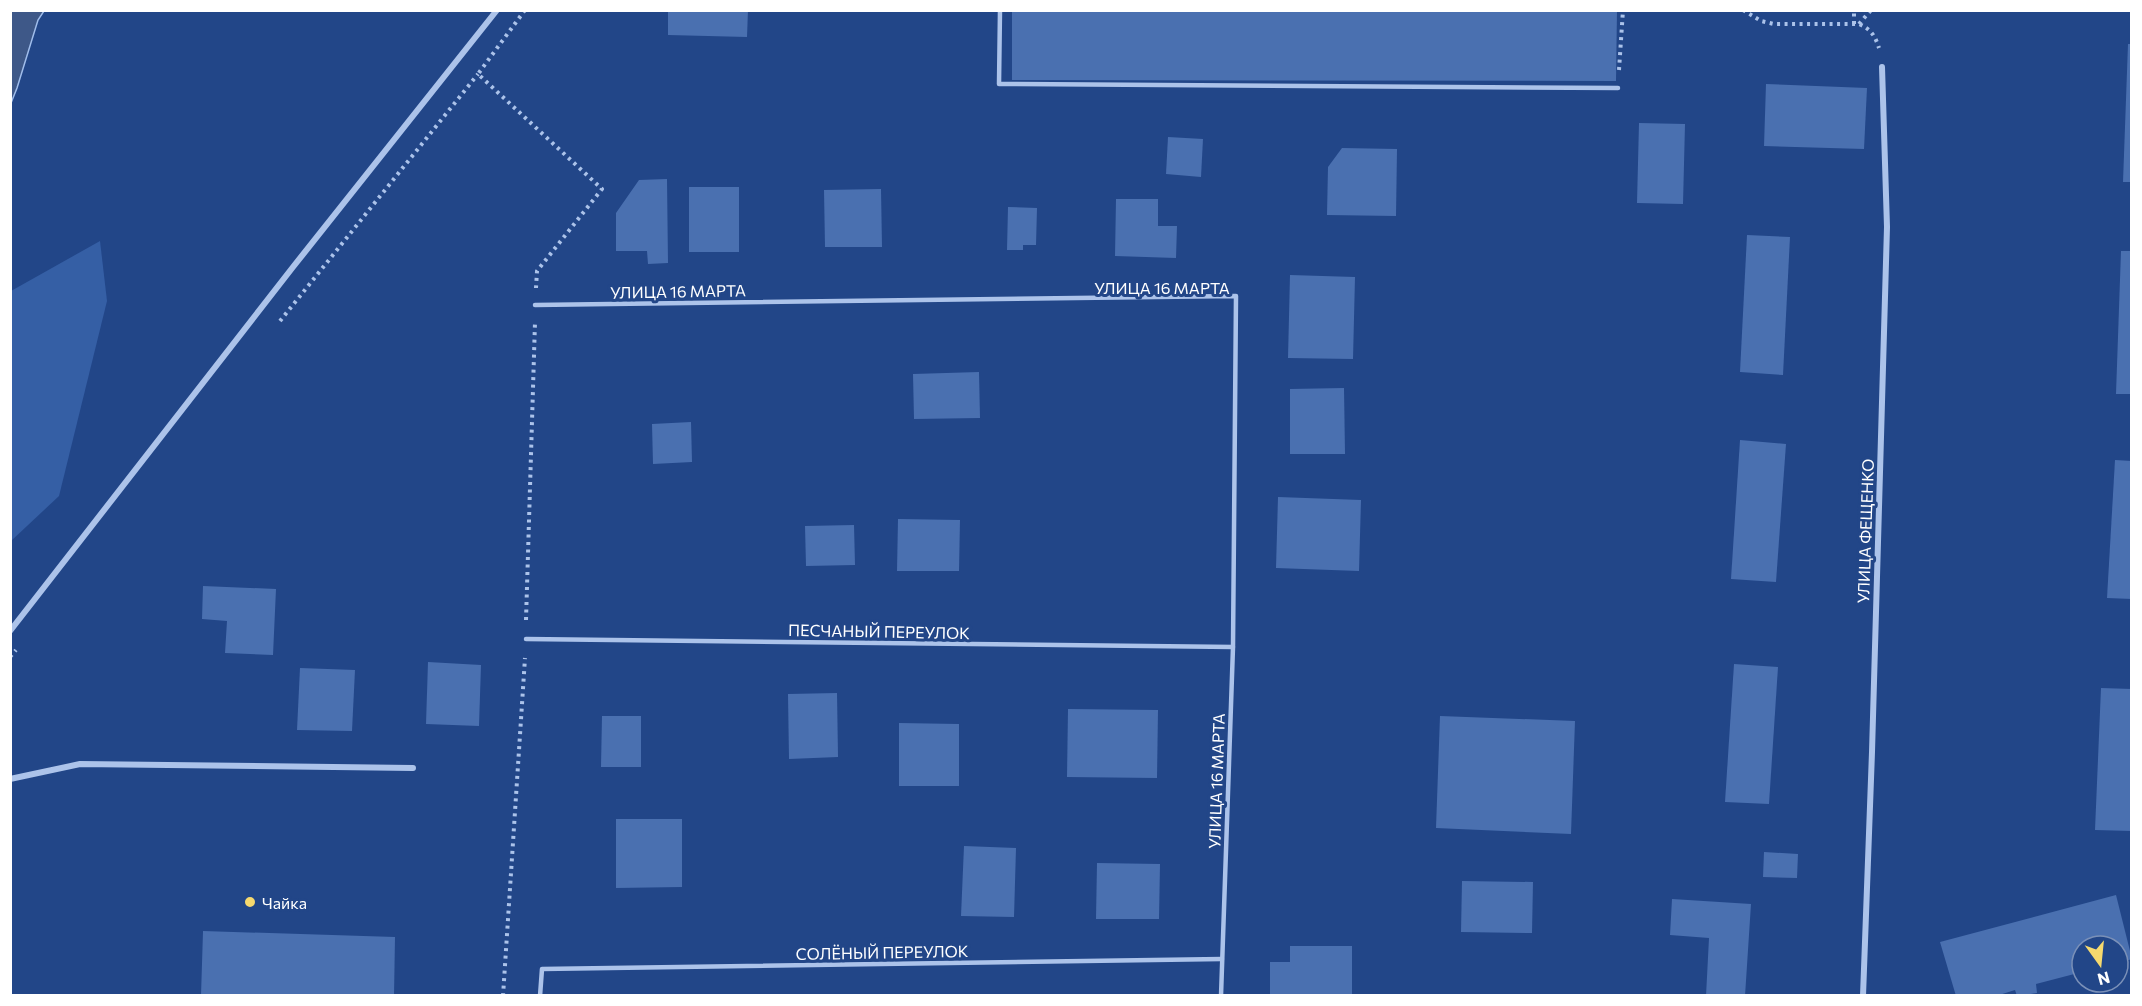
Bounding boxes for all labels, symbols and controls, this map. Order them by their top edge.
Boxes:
street label: УЛИЦА 16 МАРТА [1094,278,1230,297]
street label: УЛИЦА 16 МАРТА [610,280,746,302]
street label: УЛИЦА ФЕЩЕНКО [1853,458,1877,604]
street label: ПЕСЧАНЫЙ ПЕРЕУЛОК [788,620,970,642]
street label: УЛИЦА 16 МАРТА [1204,713,1228,849]
place label: Чайка [262,893,307,912]
marker: Чайка [243,895,257,909]
north arrow [2070,934,2130,994]
street label: СОЛЁНЫЙ ПЕРЕУЛОК [795,941,969,963]
text: N [2096,968,2112,990]

